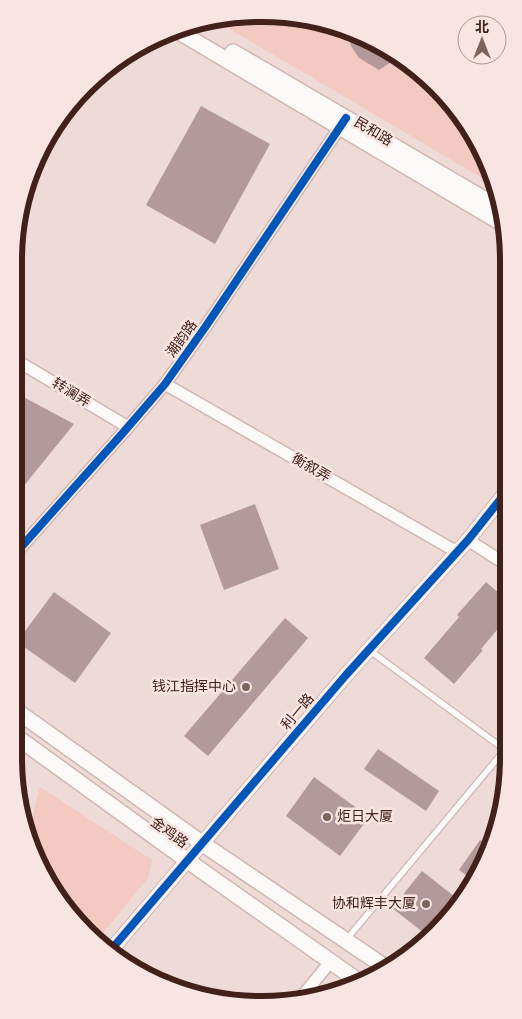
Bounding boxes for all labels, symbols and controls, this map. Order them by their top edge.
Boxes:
north arrow [457,15,507,65]
text: 北 [475,18,489,38]
street label: 民和路 [350,113,396,151]
street label: 潮韵路 [162,316,202,362]
street label: 转澜弄 [48,374,94,412]
street label: 衡叙弄 [288,449,334,487]
place label: 钱江指挥中心 [152,677,236,697]
marker: 钱江指挥中心 [240,681,252,693]
street label: 利一路 [277,689,319,735]
place label: 炬日大厦 [337,807,393,827]
marker: 炬日大厦 [321,811,333,823]
street label: 金鸡路 [146,813,192,853]
place label: 协和辉丰大厦 [332,894,416,914]
marker: 协和辉丰大厦 [420,898,432,910]

